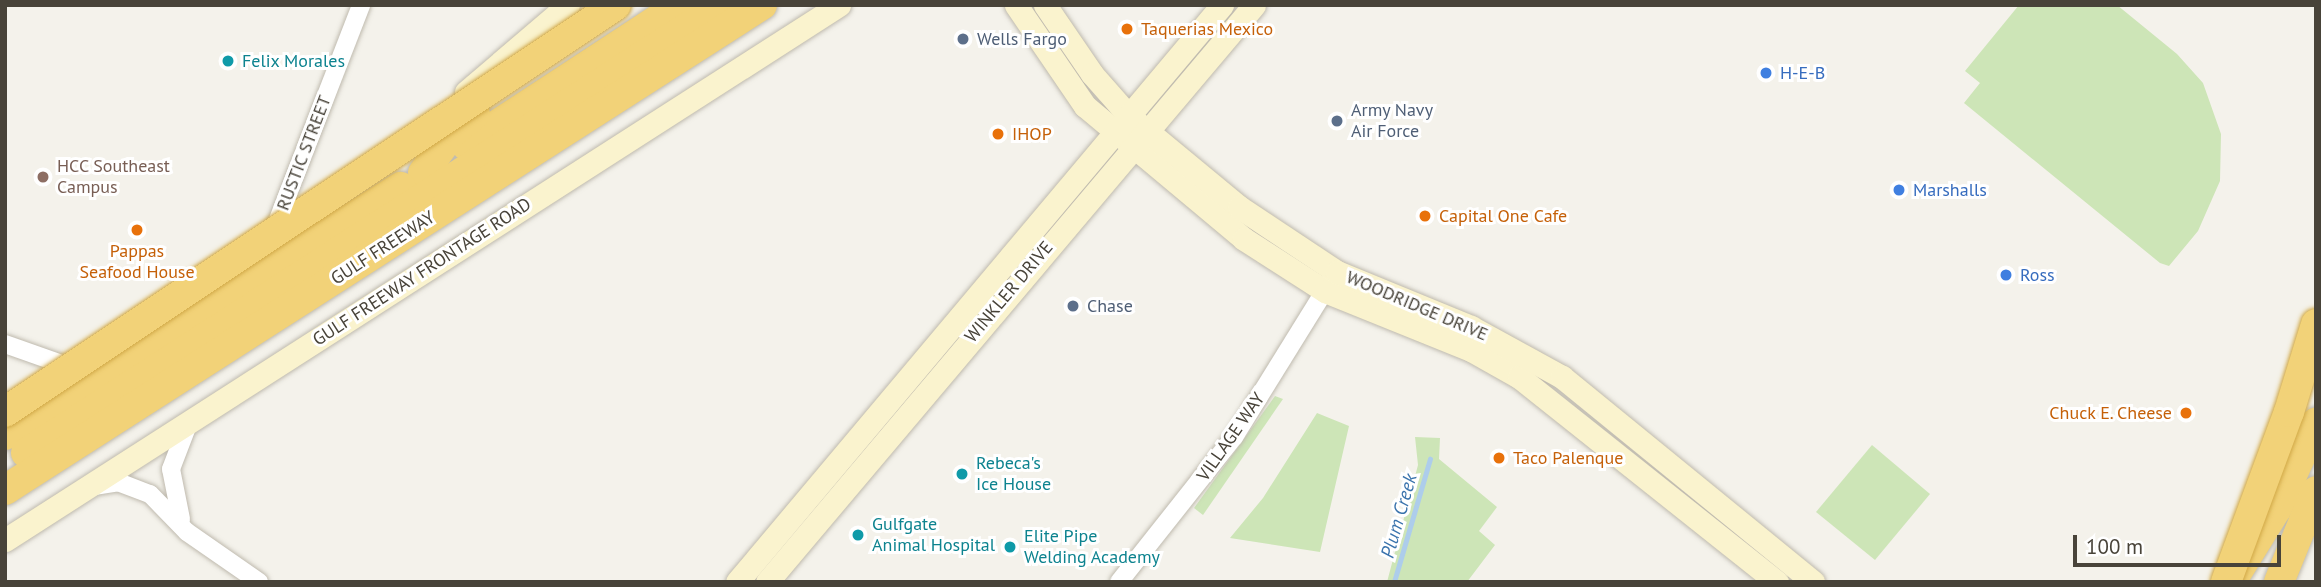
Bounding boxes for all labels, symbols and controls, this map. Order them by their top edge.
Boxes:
place label: Taquerias Mexico [1141,18,1273,40]
marker: Taquerias Mexico [1119,21,1135,37]
place label: Wells Fargo [977,28,1067,50]
marker: Wells Fargo [955,31,971,47]
place label: Felix Morales [242,50,346,72]
marker: Felix Morales [220,53,236,69]
place label: H-E-B [1780,62,1825,84]
marker: H-E-B [1758,65,1774,81]
street label: RUSTIC STREET [272,92,336,214]
place label: Army Navy Air Force [1351,100,1434,142]
marker: Army Navy Air Force [1329,113,1345,129]
place label: IHOP [1012,123,1052,145]
marker: IHOP [990,126,1006,142]
place label: HCC Southeast Campus [57,156,171,198]
marker: HCC Southeast Campus [35,169,51,185]
place label: Marshalls [1913,179,1987,201]
marker: Marshalls [1891,182,1907,198]
street label: GULF FREEWAY FRONTAGE ROAD [309,193,535,351]
place label: Capital One Cafe [1439,205,1567,227]
street label: GULF FREEWAY [327,206,439,290]
marker: Capital One Cafe [1417,208,1433,224]
marker: Pappas Seafood House [129,222,145,238]
street label: WINKLER DRIVE [960,237,1058,347]
place label: Pappas Seafood House [79,241,195,284]
place label: Ross [2020,264,2055,286]
street label: WOODRIDGE DRIVE [1343,266,1491,346]
marker: Ross [1998,267,2014,283]
place label: Chase [1087,295,1133,317]
marker: Chase [1065,298,1081,314]
street label: VILLAGE WAY [1192,388,1270,486]
place label: Chuck E. Cheese [2047,402,2172,424]
marker: Chuck E. Cheese [2178,405,2194,421]
place label: Taco Palenque [1513,447,1623,469]
marker: Taco Palenque [1491,450,1507,466]
place label: Rebeca's Ice House [976,453,1051,496]
marker: Rebeca's Ice House [954,466,970,482]
water label: Plum Creek [1376,471,1422,561]
place label: Gulfgate Animal Hospital [872,514,995,556]
scale bar [2076,520,2284,564]
place label: Elite Pipe Welding Academy [1024,526,1161,568]
marker: Gulfgate Animal Hospital [850,527,866,543]
text: 100 m [2086,533,2143,560]
marker: Elite Pipe Welding Academy [1002,539,1018,555]

